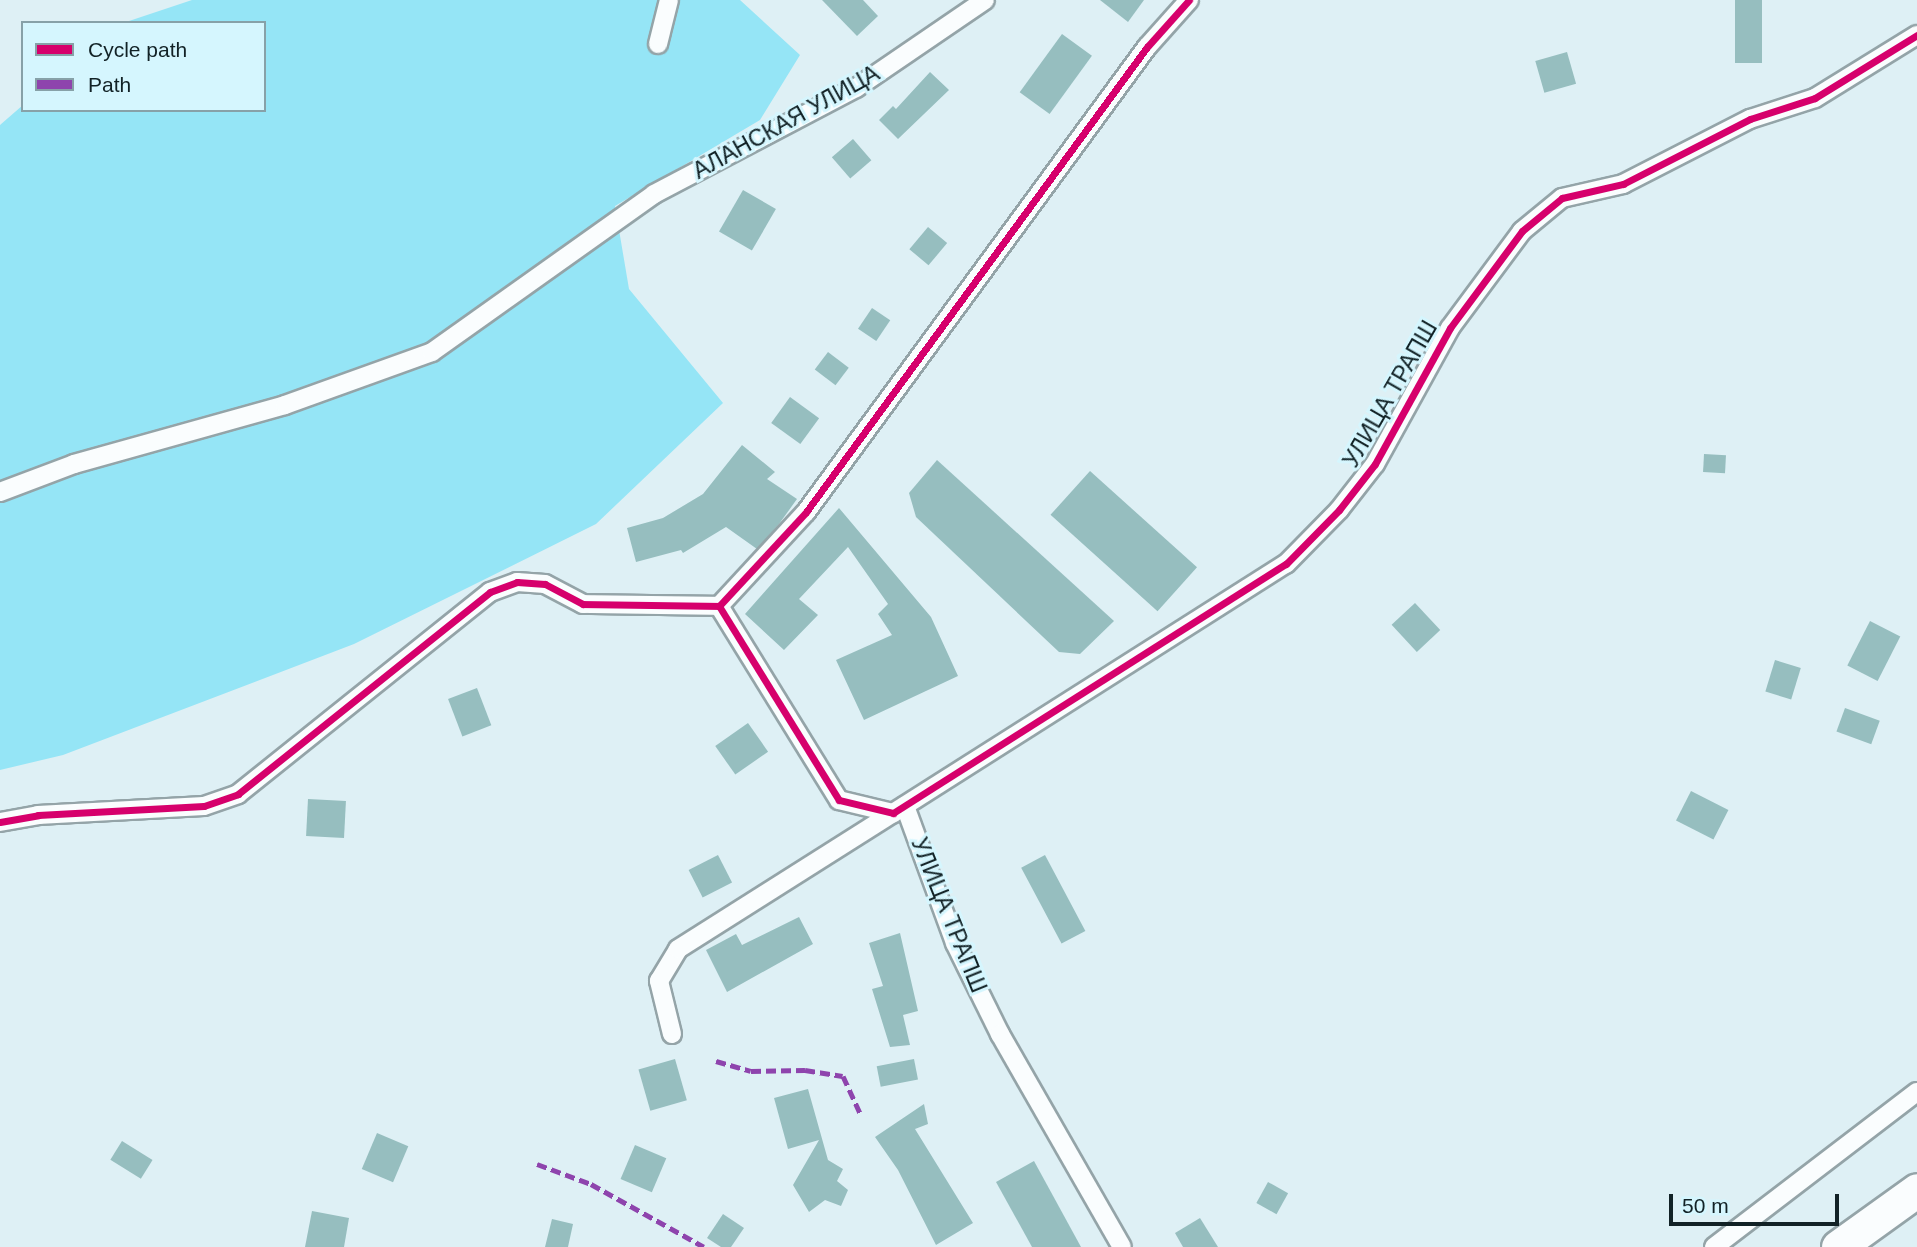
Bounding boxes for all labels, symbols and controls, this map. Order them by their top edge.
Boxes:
legend [21,21,266,112]
text: Cycle path [88,38,187,61]
street label: АЛАНСКАЯ УЛИЦА [688,59,884,185]
text: Path [88,73,131,96]
street label: УЛИЦА ТРАПШ [1337,316,1443,472]
street label: УЛИЦА ТРАПШ [905,833,993,997]
scale bar [1672,1180,1842,1224]
text: 50 m [1682,1194,1729,1217]

